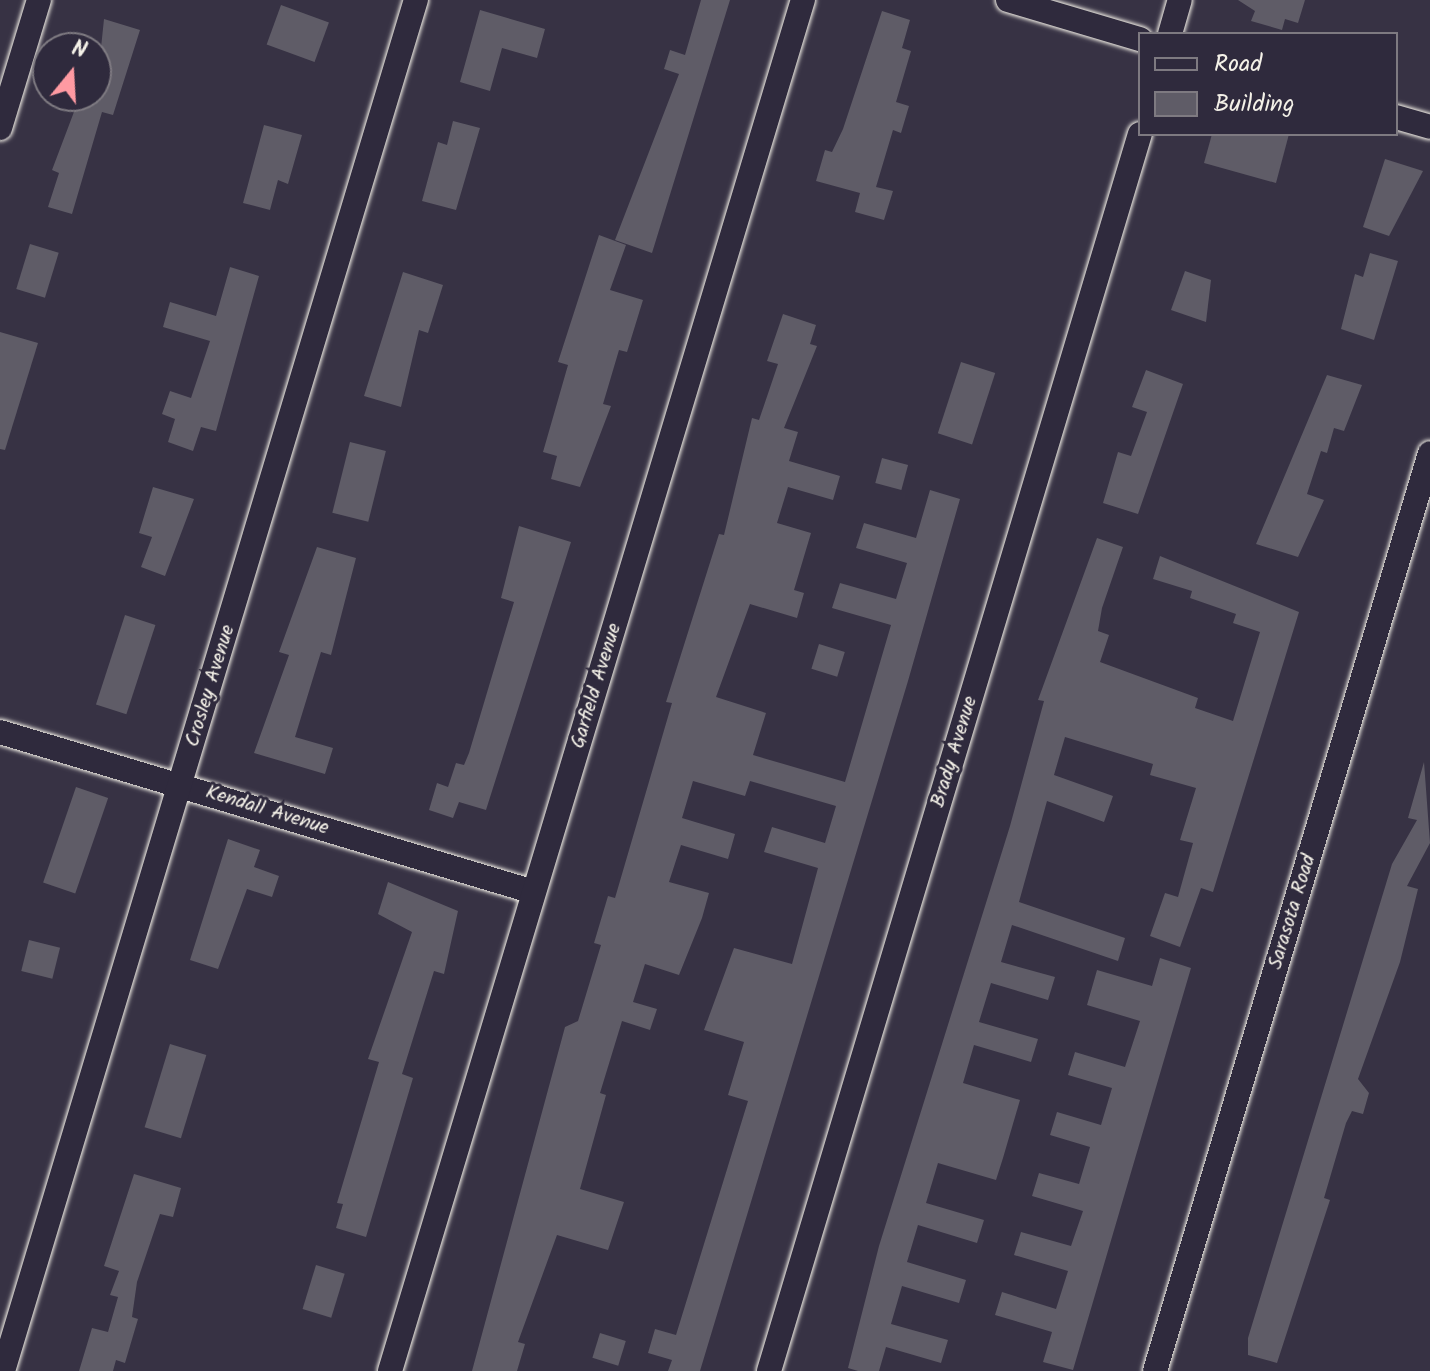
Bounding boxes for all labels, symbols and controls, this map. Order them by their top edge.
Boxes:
north arrow [32,32,112,112]
text: N [67,32,91,69]
legend [1138,32,1398,136]
text: Road [1214,45,1262,84]
text: Building [1214,85,1294,124]
street label: Garfield Avenue [567,621,627,751]
street label: Crosley Avenue [181,622,241,750]
street label: Brady Avenue [927,694,983,810]
street label: Kendall Avenue [203,781,331,841]
street label: Sarasota Road [1264,852,1322,972]

